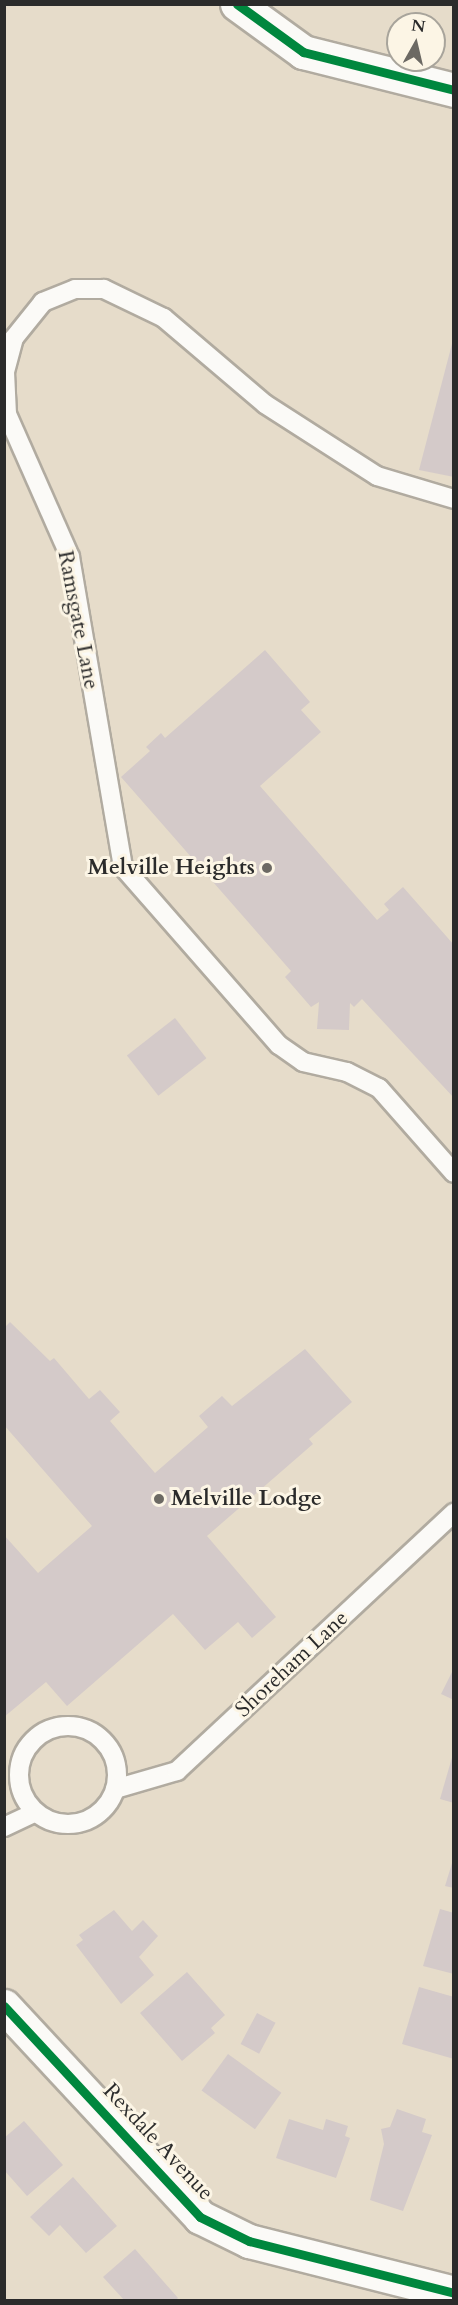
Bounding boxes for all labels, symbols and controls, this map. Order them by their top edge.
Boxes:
north arrow [386,12,446,72]
text: N [410,14,427,38]
street label: Ramsgate Lane [52,548,104,692]
place label: Melville Heights [88,855,255,881]
marker: Melville Heights [260,861,274,875]
place label: Melville Lodge [171,1486,322,1512]
marker: Melville Lodge [152,1492,166,1506]
street label: Shoreham Lane [230,1605,354,1723]
street label: Rexdale Avenue [97,2078,219,2206]

